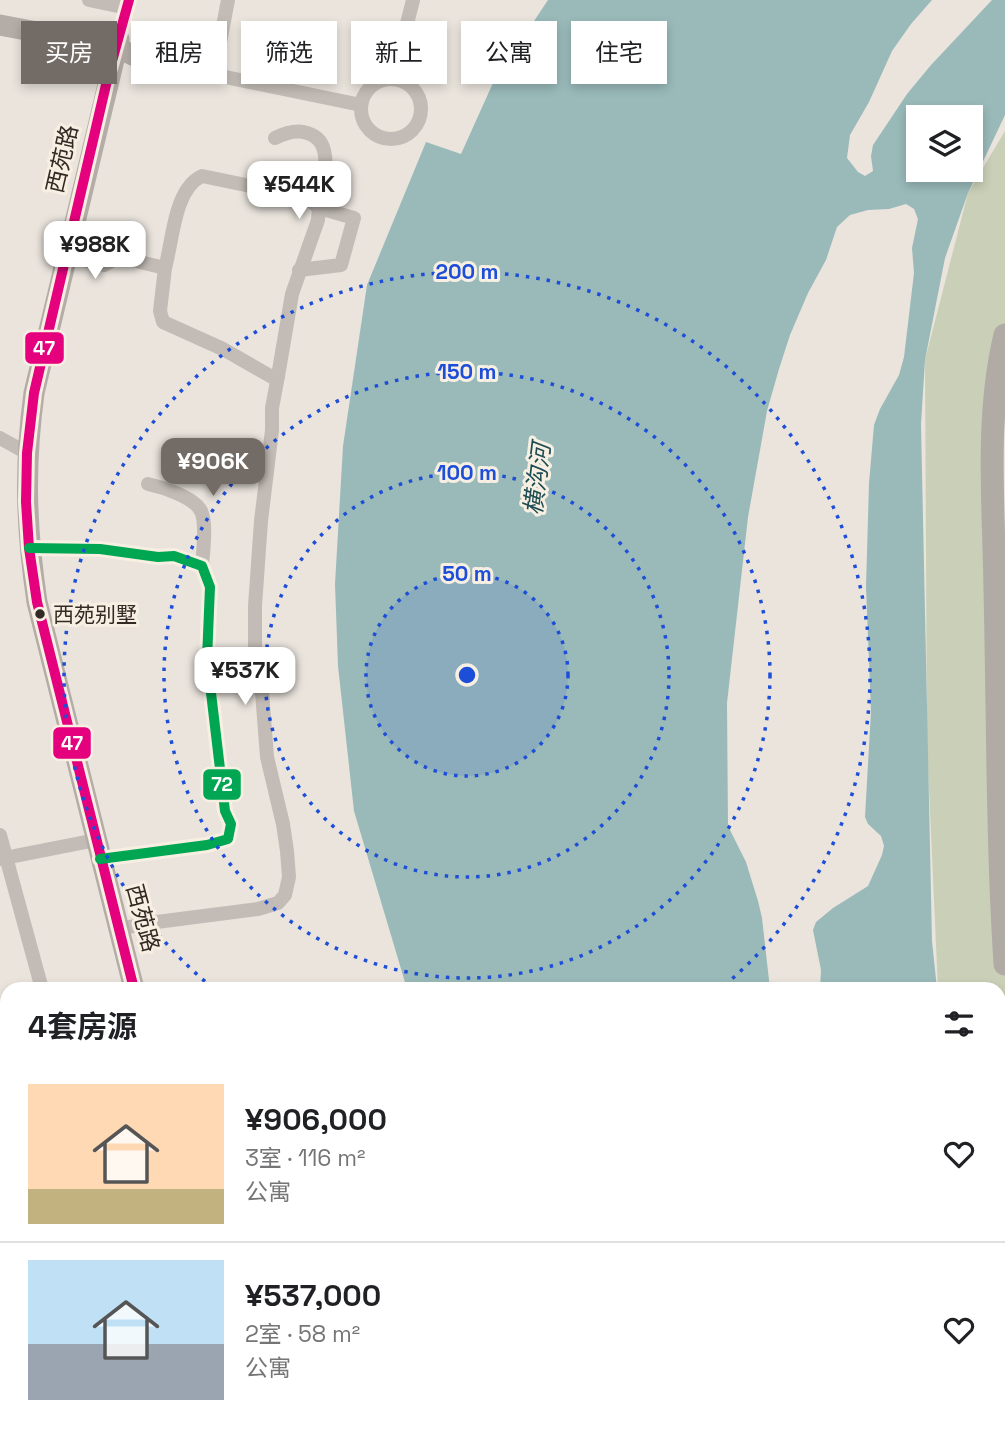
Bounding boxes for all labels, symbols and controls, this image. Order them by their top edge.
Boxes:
chip: 买房 [21,21,117,84]
chip: 租房 [131,21,227,84]
chip: 筛选 [241,21,337,84]
chip: 新上 [351,21,447,84]
chip: 公寓 [461,21,557,84]
chip: 住宅 [571,21,667,84]
map controls [906,105,983,182]
button: layers [906,105,983,182]
street label: 西苑路 [40,122,84,196]
pin: ¥544K [250,162,348,221]
text: ¥544K [263,169,335,199]
pin: ¥988K [46,222,144,281]
text: ¥988K [60,229,130,259]
text: 200 m [436,258,498,285]
line badge: 47 [24,331,65,365]
text: 47 [33,336,55,361]
text: 150 m [438,358,496,385]
water label: 横沟河 [517,437,557,517]
pin: ¥906K [164,438,262,498]
text: ¥906K [177,446,249,476]
text: 100 m [437,459,497,486]
text: 50 m [442,560,492,587]
place label: 西苑别墅 [53,601,137,628]
marker: 西苑别墅 [33,607,47,621]
pin: ¥537K [196,648,294,707]
text: ¥537K [210,655,280,685]
centre of rings [455,663,479,687]
line badge: 47 [52,726,92,760]
text: 47 [61,731,83,756]
line badge: 72 [202,768,242,801]
text: 72 [211,772,233,797]
street label: 西苑路 [120,881,166,955]
icon: filters [940,1005,978,1043]
text: 4套房源 [28,1007,137,1046]
text: ¥906,000 [245,1100,387,1139]
icon: home [84,1112,168,1196]
icon: heart [940,1135,978,1173]
text: 3室 · 116 m² [245,1143,365,1173]
text: 公寓 [245,1177,291,1207]
text: ¥537,000 [245,1276,381,1315]
icon: home [84,1288,168,1372]
icon: heart [940,1311,978,1349]
text: 2室 · 58 m² [245,1319,360,1349]
text: 公寓 [245,1353,291,1383]

